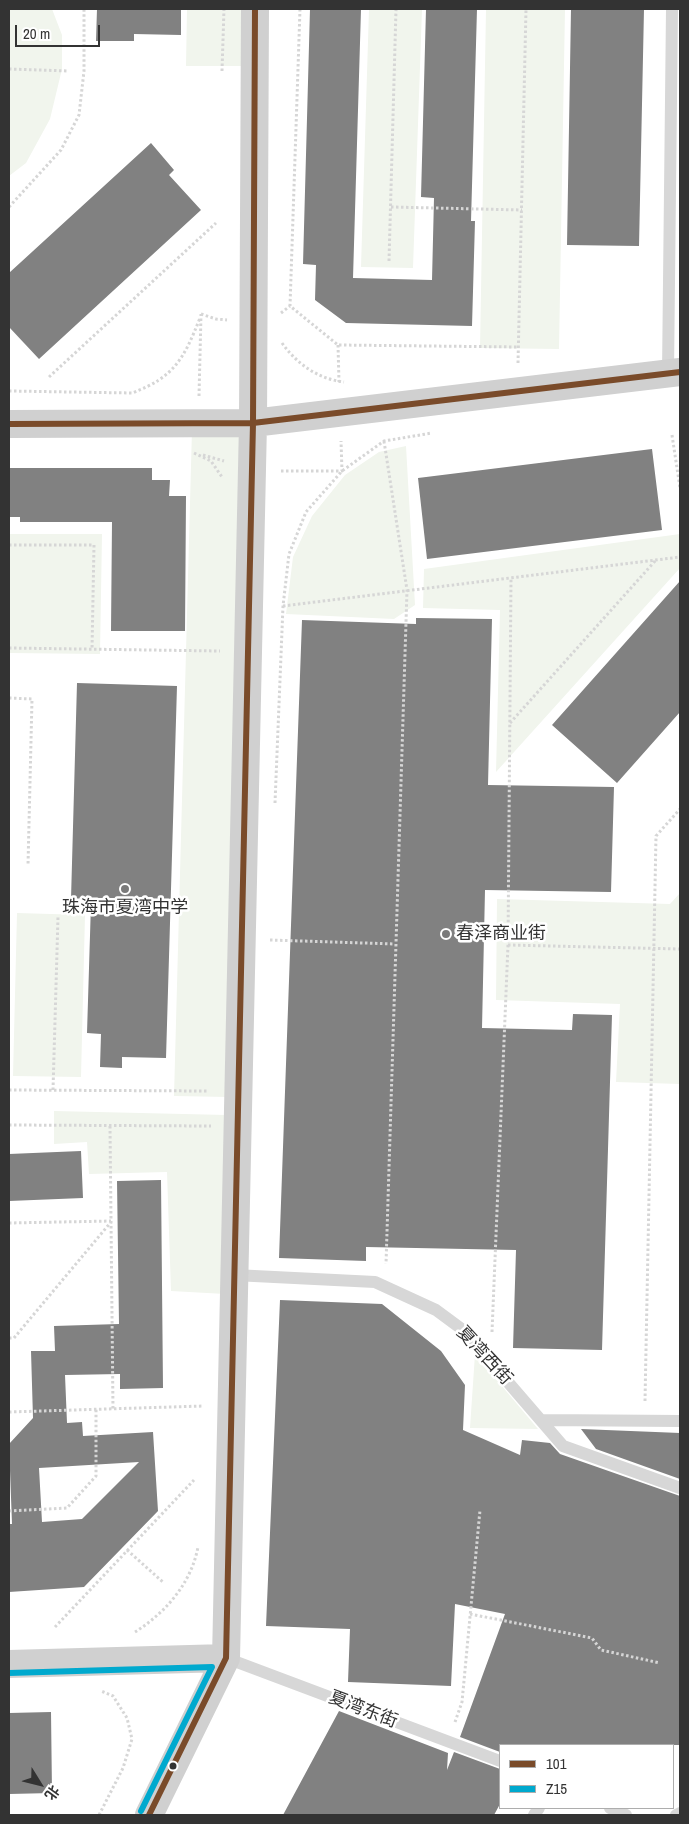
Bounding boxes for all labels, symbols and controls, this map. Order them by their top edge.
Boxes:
scale bar [18,15,102,47]
text: 20 m [23,23,50,44]
marker: 珠海市夏湾中学 [119,883,131,895]
place label: 珠海市夏湾中学 [62,897,188,919]
place label: 春泽商业街 [456,923,546,945]
marker: 春泽商业街 [440,928,452,940]
street label: 夏湾西街 [452,1322,516,1390]
street label: 夏湾东街 [326,1687,400,1733]
legend [499,1744,674,1809]
text: 101 [546,1753,567,1774]
north arrow [15,1759,65,1809]
unlabelled marker [168,1761,178,1771]
text: Z15 [546,1778,567,1799]
text: 北 [41,1782,64,1804]

